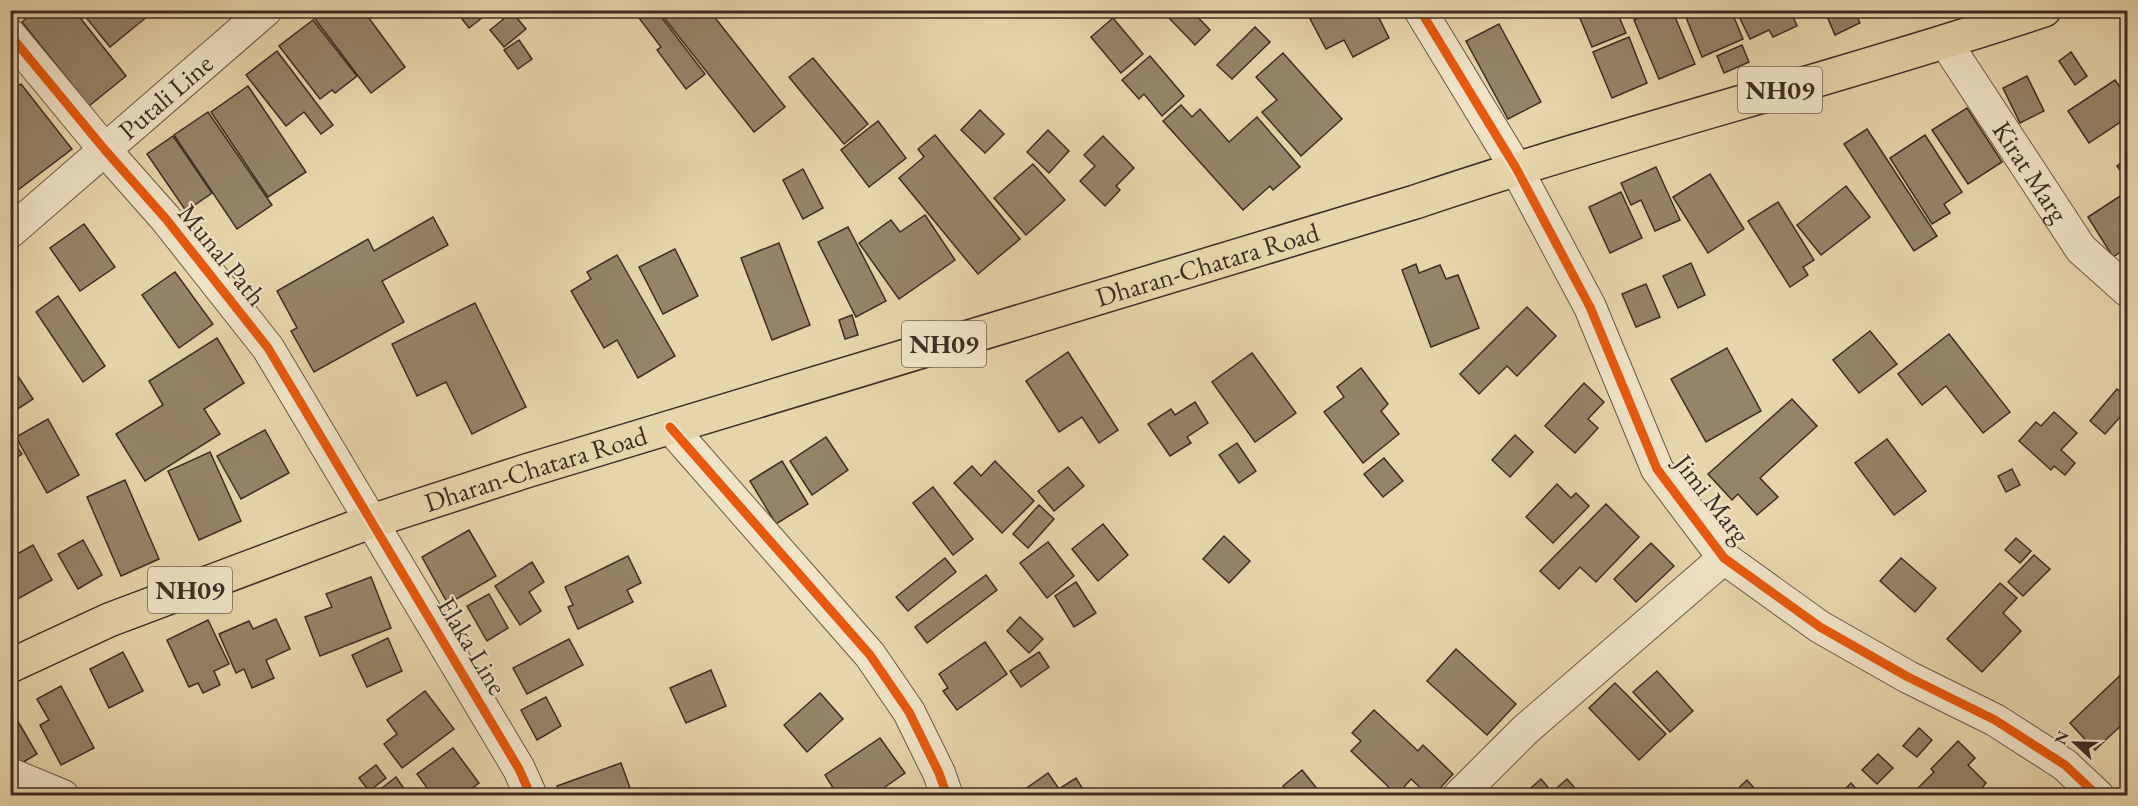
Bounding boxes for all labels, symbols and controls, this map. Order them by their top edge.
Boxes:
street label: Putali Line [111,46,220,147]
road number: NH09 [1738,67,1822,113]
street label: Kirat Marg [1985,114,2077,229]
street label: Munal Path [170,196,274,313]
street label: Dharan-Chatara Road [1091,214,1323,315]
road number: NH09 [902,321,986,367]
street label: Dharan-Chatara Road [420,417,651,520]
street label: Jimi Marg [1665,445,1758,551]
road number: NH09 [148,567,232,613]
street label: Elaka Line [429,590,515,701]
north arrow [2045,713,2105,773]
text: N [2049,728,2074,748]

